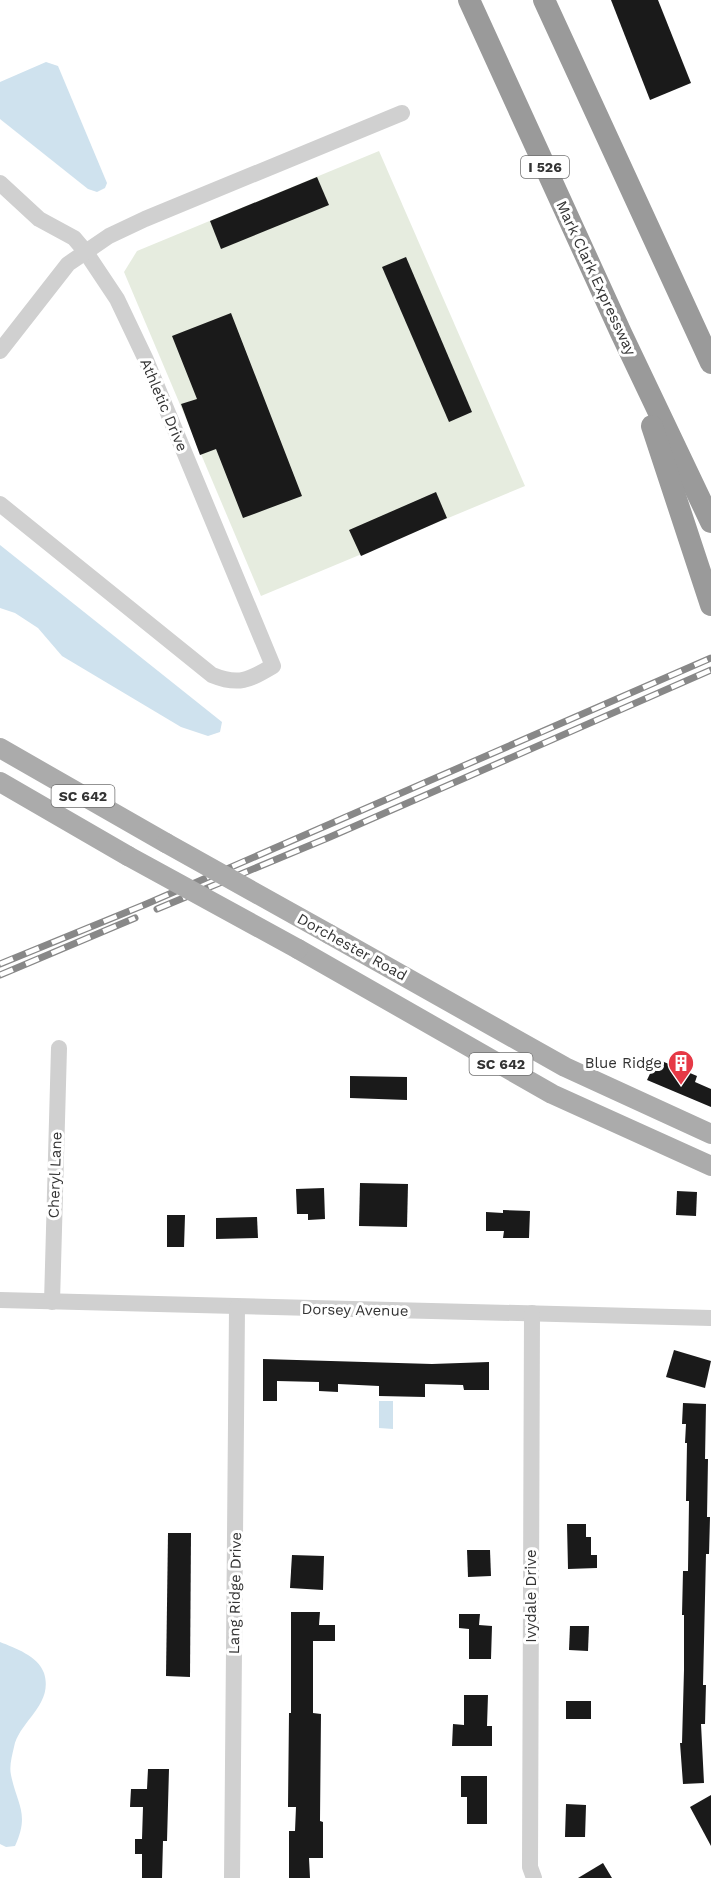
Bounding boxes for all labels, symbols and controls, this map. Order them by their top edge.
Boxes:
road number: I 526 [521,156,569,178]
street label: Mark Clark Expressway [552,198,640,358]
street label: Athletic Drive [136,356,192,454]
road number: SC 642 [52,785,115,807]
street label: Dorchester Road [294,909,410,985]
building icon: Blue Ridge [666,1048,696,1086]
road number: SC 642 [470,1053,532,1075]
place label: Blue Ridge [585,1054,662,1072]
street label: Cheryl Lane [44,1131,66,1219]
street label: Dorsey Avenue [301,1300,409,1320]
street label: Lang Ridge Drive [225,1532,245,1654]
street label: Ivydale Drive [522,1549,540,1643]

